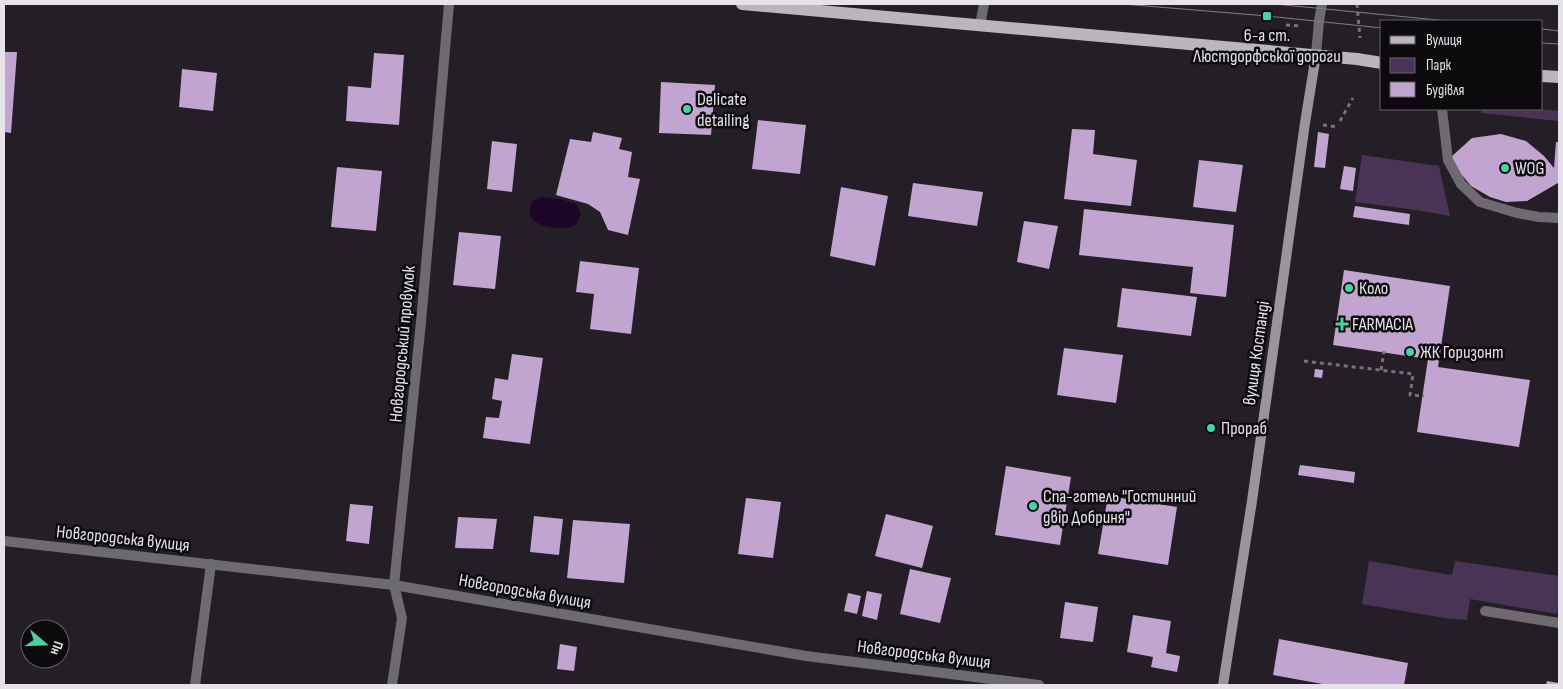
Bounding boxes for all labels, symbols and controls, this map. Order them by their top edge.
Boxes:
marker: 6-а ст. Люстдорфської дороги [1261,10,1273,22]
legend [1380,20,1543,110]
place label: 6-а ст. Люстдорфської дороги [1192,25,1341,67]
text: Вулиця [1426,31,1462,50]
text: Парк [1426,56,1452,75]
text: Будівля [1426,81,1465,100]
place label: Delicate detailing [697,89,749,131]
marker: Delicate detailing [681,103,693,115]
place label: WOG [1515,158,1545,179]
marker: WOG [1499,162,1511,174]
street label: Новгородський провулок [385,265,420,423]
place label: Коло [1359,278,1388,299]
marker: Коло [1343,282,1355,294]
street label: вулиця Костанді [1239,300,1274,406]
place label: FARMACIA [1352,314,1413,335]
marker: FARMACIA [1336,318,1348,330]
place label: ЖК Горизонт [1420,342,1504,363]
marker: ЖК Горизонт [1404,346,1416,358]
place label: Прораб [1221,418,1267,439]
marker: Прораб [1205,422,1217,434]
place label: Спа-готель "Гостинний двір Добриня" [1043,486,1196,528]
marker: Спа-готель "Гостинний двір Добриня" [1027,500,1039,512]
street label: Новгородська вулиця [55,521,191,556]
street label: Новгородська вулиця [457,569,593,613]
north arrow [20,619,70,669]
street label: Новгородська вулиця [856,636,992,673]
text: Пн [47,639,67,657]

